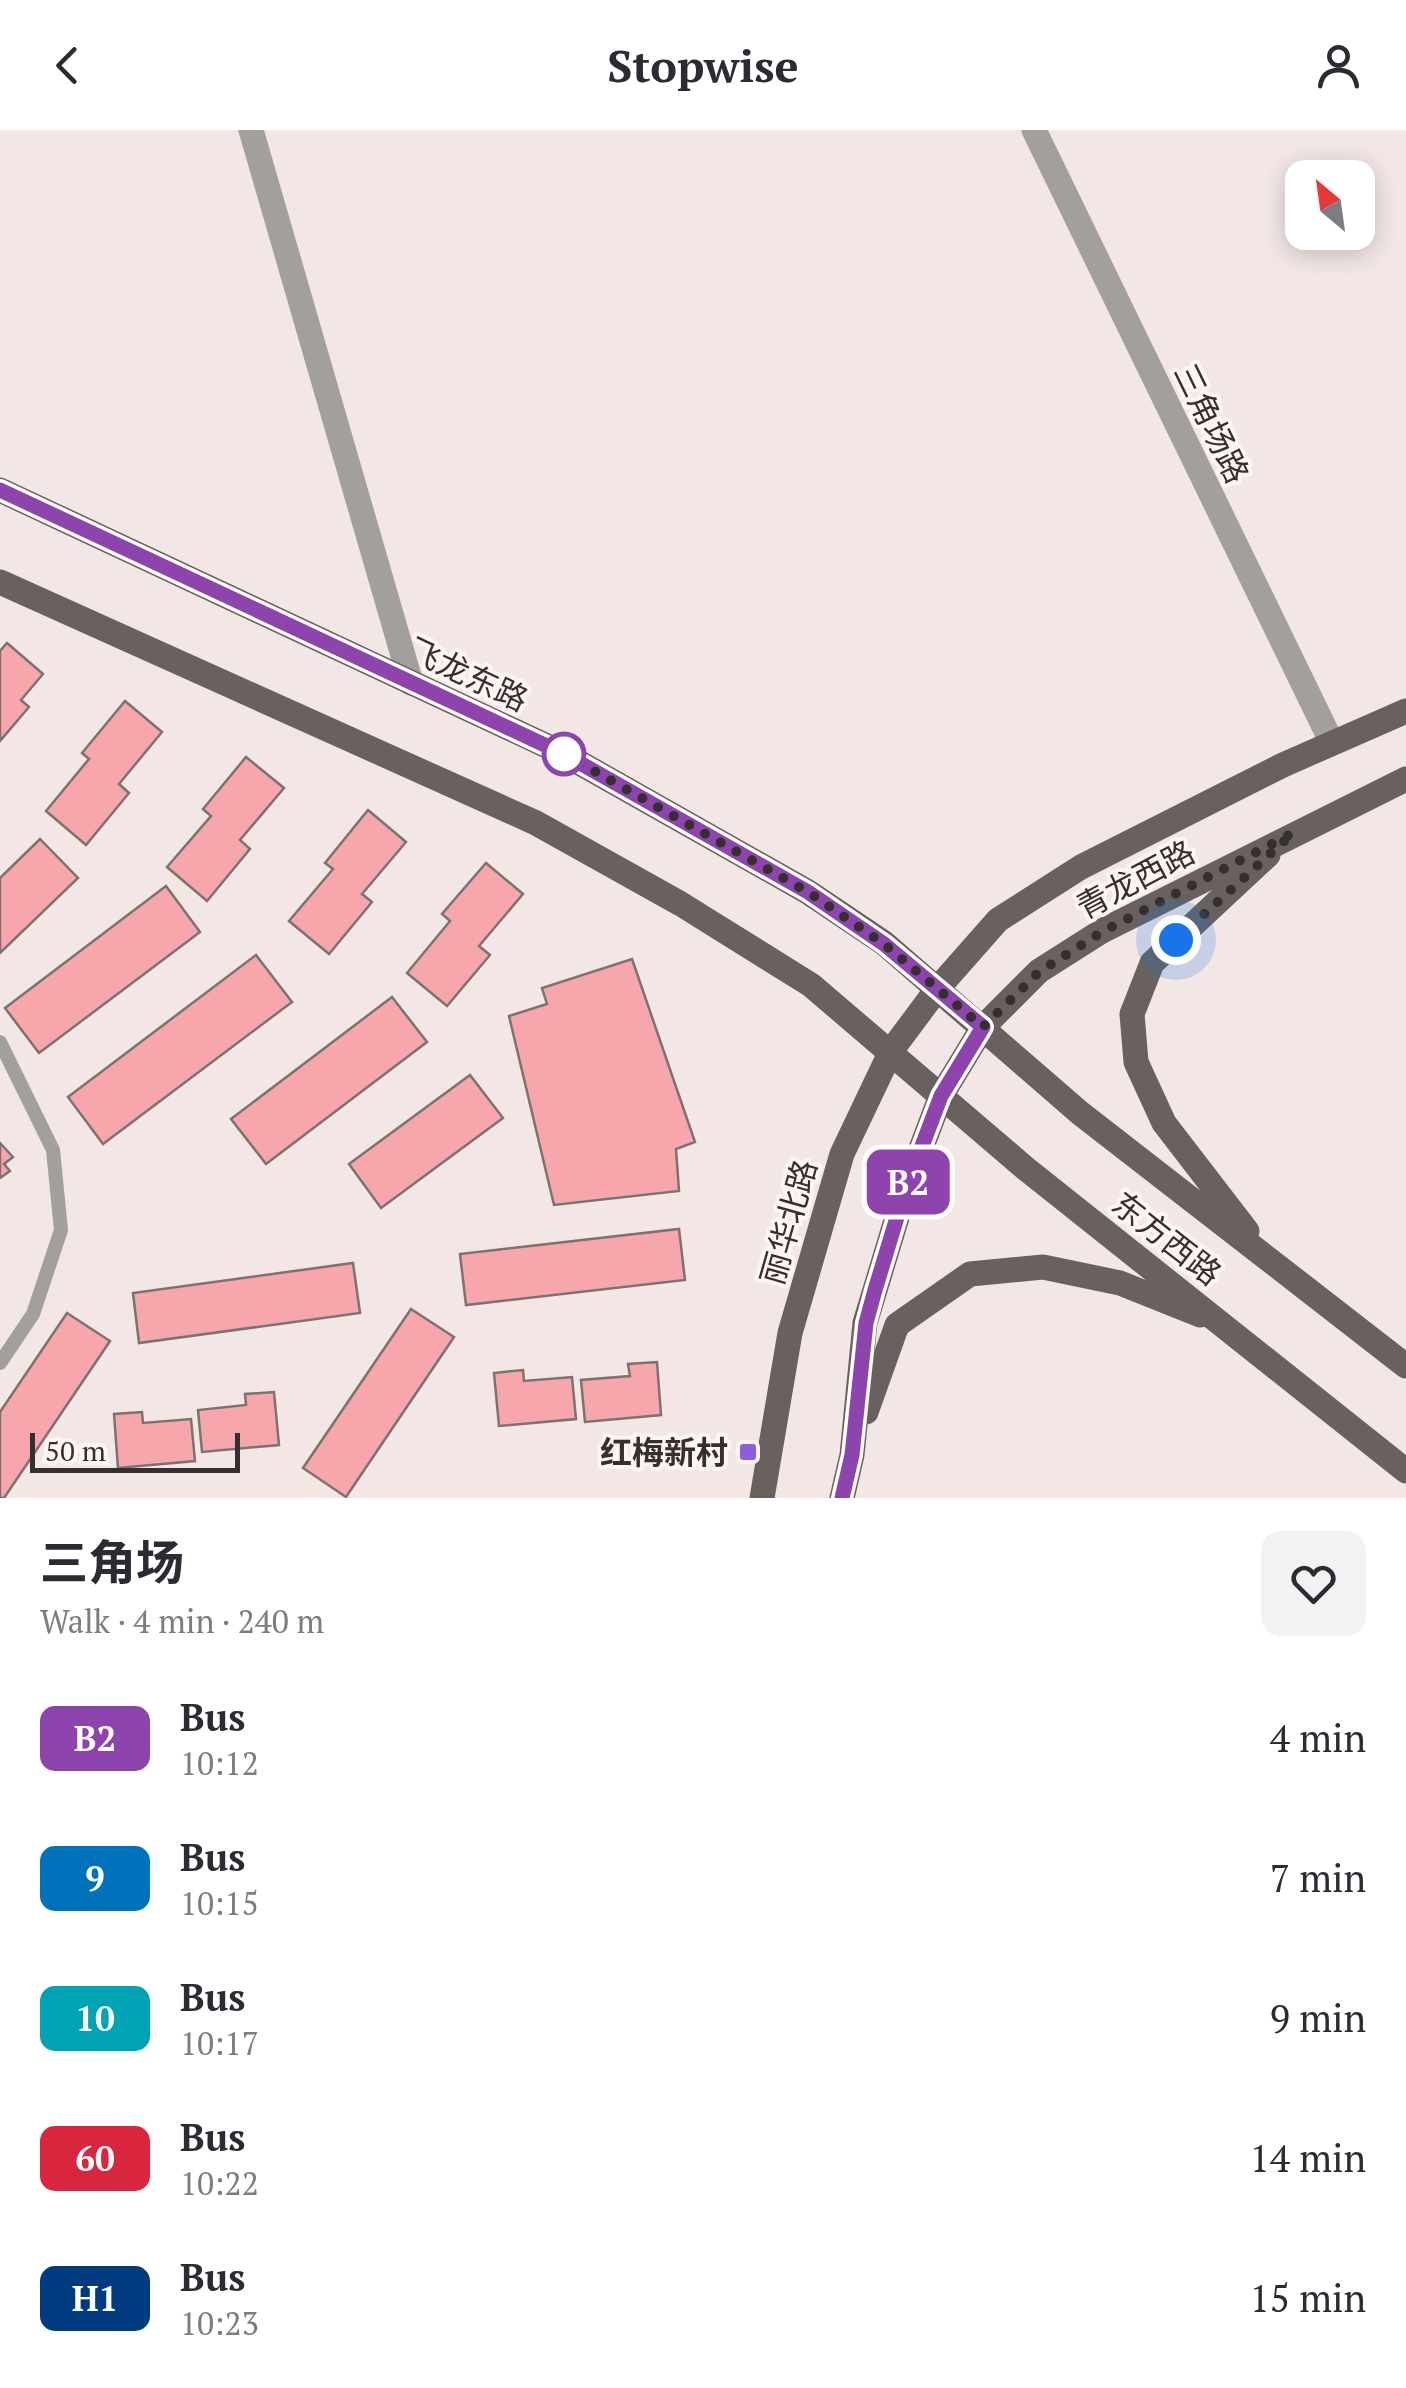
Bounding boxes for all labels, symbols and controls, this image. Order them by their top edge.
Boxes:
text: Stopwise [607,35,799,95]
icon: back [40,38,95,93]
icon: person [1311,38,1366,93]
north arrow [1285,160,1375,250]
map controls [1285,160,1375,250]
street label: 三角场路 [1165,356,1259,490]
street label: 飞龙东路 [401,628,535,720]
unlabelled marker [543,733,585,775]
street label: 青龙西路 [1069,830,1201,928]
your location [1151,915,1201,965]
line badge: B2 [863,1150,953,1214]
street label: 丽华北路 [750,1155,826,1289]
text: B2 [887,1159,929,1205]
street label: 东方西路 [1104,1182,1230,1294]
scale bar [30,1428,240,1472]
place label: 红梅新村 [600,1431,728,1473]
text: 50 m [45,1432,106,1469]
marker: 红梅新村 [737,1441,759,1463]
text: 三角场 [40,1530,184,1594]
button: heart [1261,1531,1366,1636]
text: Walk · 4 min · 240 m [40,1600,324,1642]
text: Bus [180,1692,245,1742]
text: 4 min [1270,1713,1366,1763]
text: B2 [74,1715,116,1761]
text: 10:12 [180,1742,259,1784]
text: Bus [180,1832,245,1882]
text: 7 min [1270,1853,1366,1903]
text: 9 [85,1855,105,1901]
text: 10:15 [180,1882,259,1924]
text: Bus [180,1972,245,2022]
text: 9 min [1270,1993,1366,2043]
text: 10 [75,1995,115,2041]
text: 10:17 [180,2022,259,2064]
text: Bus [180,2112,245,2162]
text: 14 min [1249,2133,1366,2183]
text: 60 [75,2135,115,2181]
text: 10:22 [180,2162,259,2204]
text: Bus [180,2252,245,2302]
text: 15 min [1249,2273,1366,2323]
text: H1 [72,2275,118,2321]
text: 10:23 [180,2302,259,2344]

